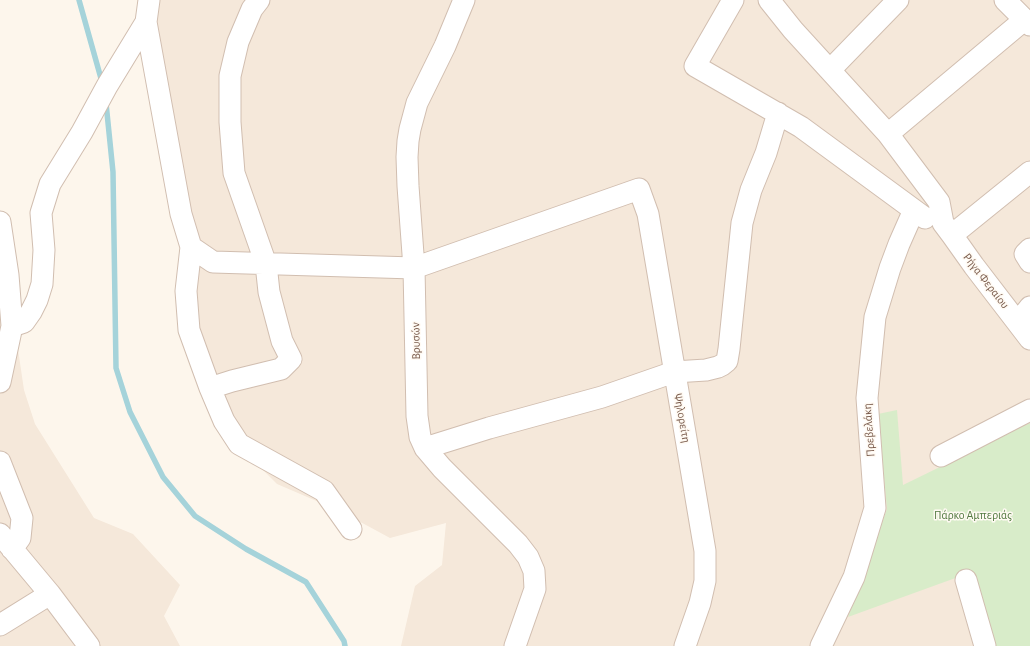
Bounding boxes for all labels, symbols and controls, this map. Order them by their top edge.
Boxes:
street label: Ρήγα Φεραίου [960,250,1012,312]
street label: Βρυσών [408,322,424,360]
street label: Ψηλορείτη [671,392,693,444]
street label: Πρεβελάκη [860,403,878,457]
park label: Πάρκο Αμπεριάς [934,508,1012,522]

